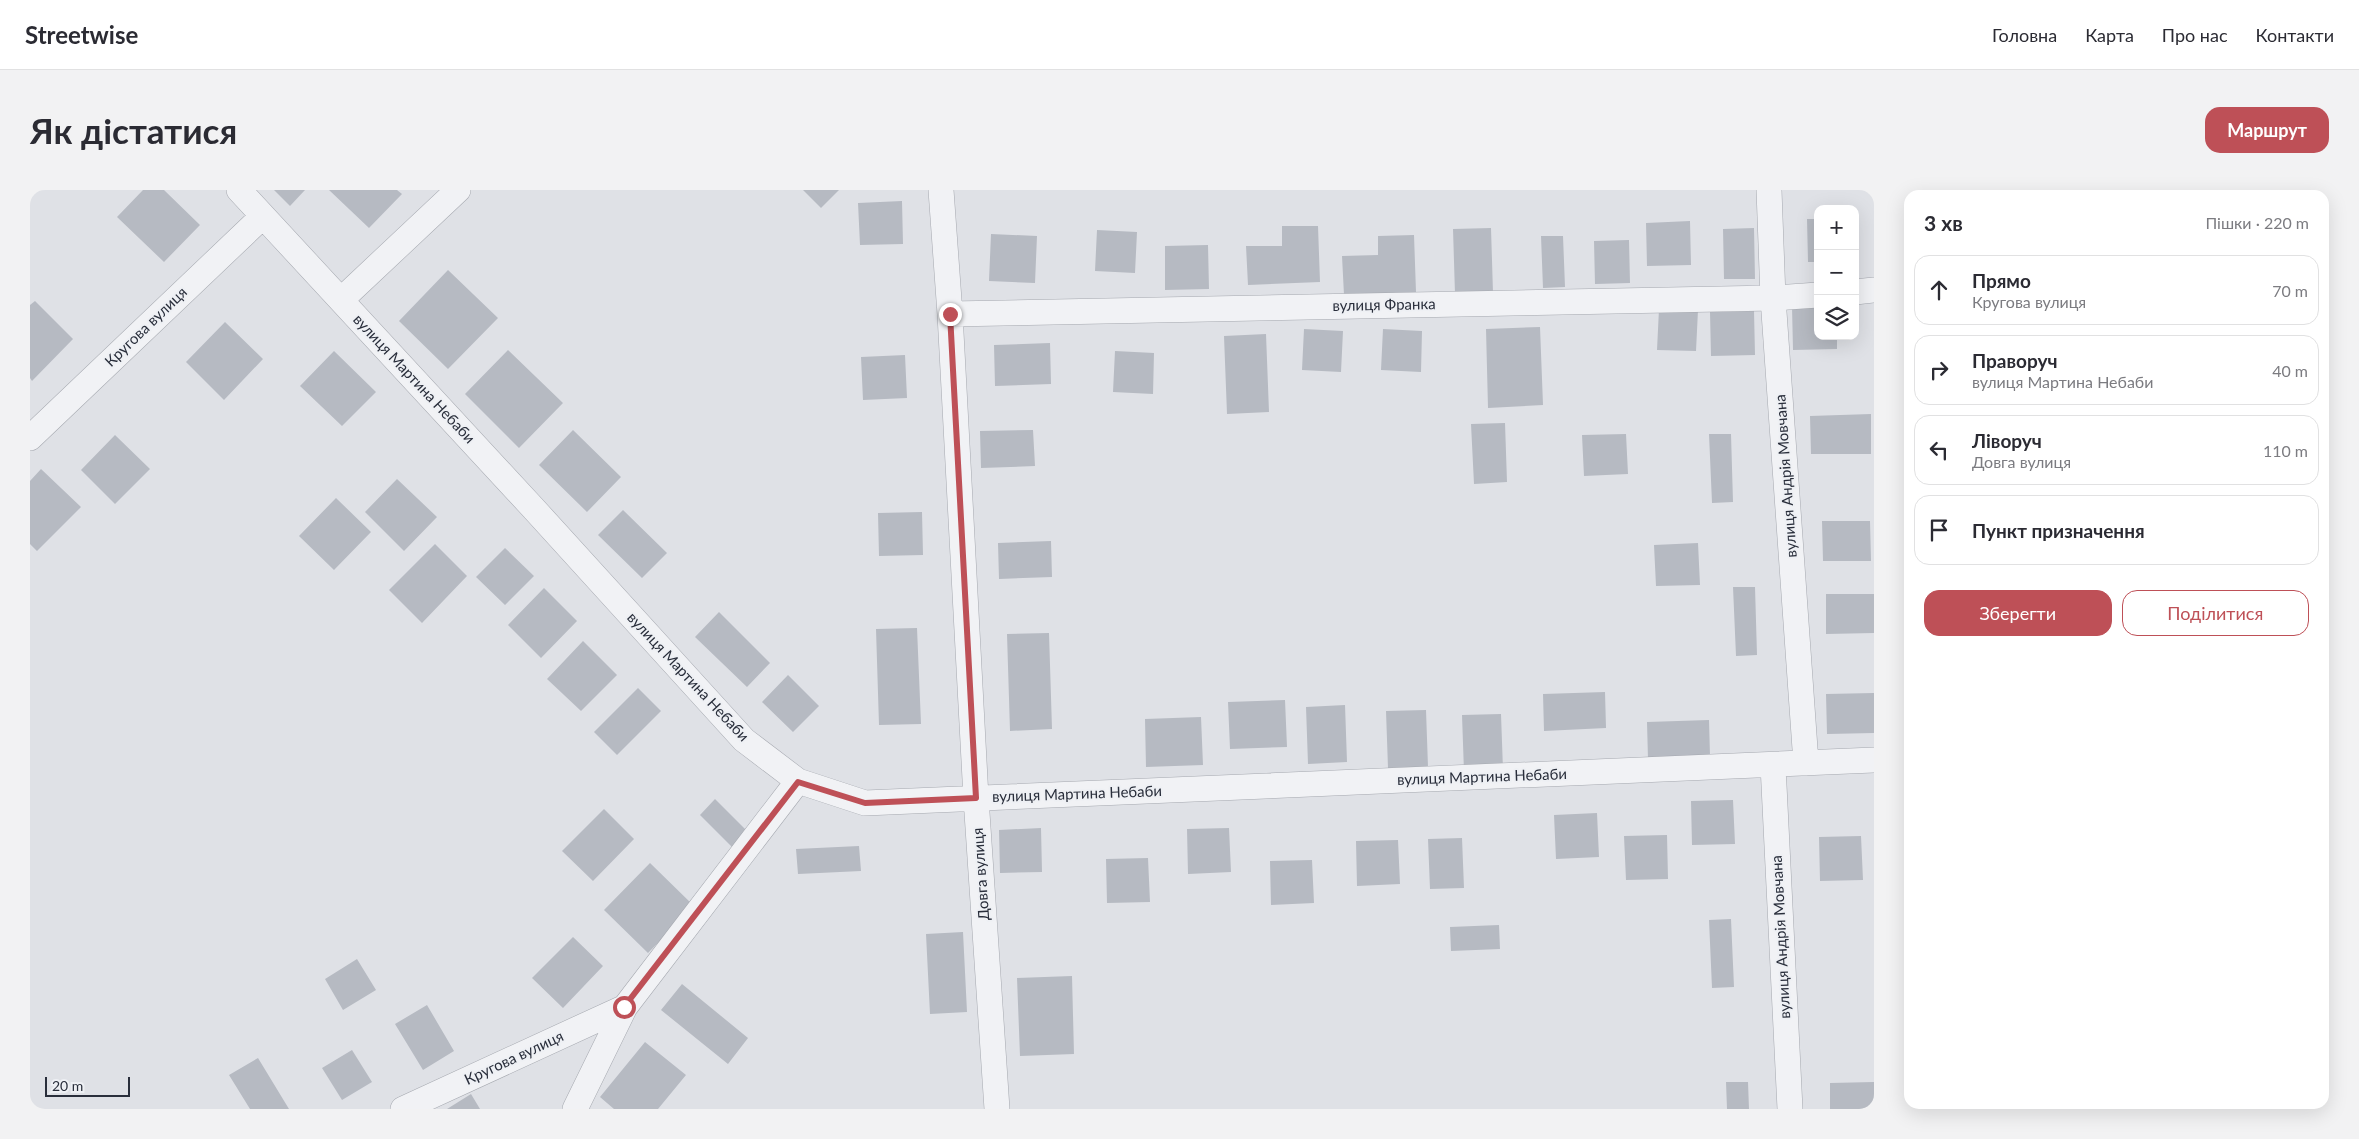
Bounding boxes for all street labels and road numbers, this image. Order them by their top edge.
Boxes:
street label: Кругова вулиця [101,283,190,370]
street label: вулиця Франка [1332,294,1436,314]
street label: вулиця Мартина Небаби [350,310,479,447]
street label: вулиця Андрія Мовчана [1770,394,1800,558]
street label: вулиця Мартина Небаби [624,608,753,745]
street label: вулиця Мартина Небаби [1397,764,1567,788]
street label: вулиця Мартина Небаби [992,781,1162,805]
street label: Довга вулиця [968,827,992,921]
street label: вулиця Андрія Мовчана [1767,855,1793,1019]
street label: Кругова вулиця [461,1026,566,1088]

